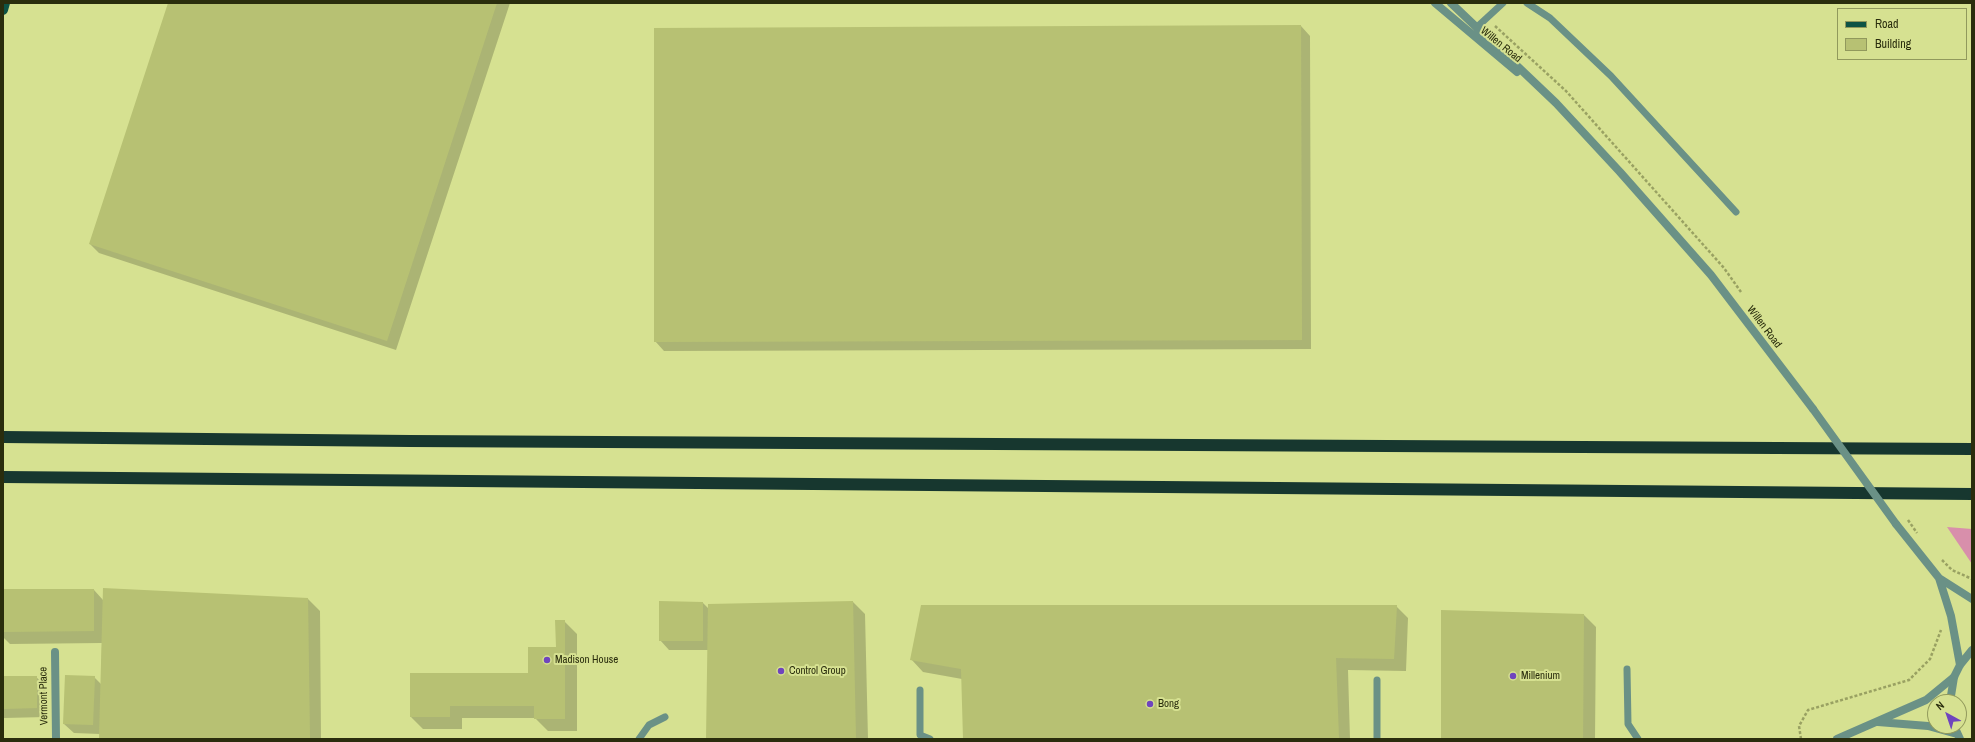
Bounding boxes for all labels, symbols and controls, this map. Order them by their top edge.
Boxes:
legend [1837,8,1967,60]
text: Road [1875,16,1899,32]
street label: Willen Road [1478,24,1524,66]
text: Building [1875,36,1911,52]
street label: Willen Road [1744,303,1784,351]
place label: Madison House [555,653,618,667]
marker: Madison House [542,655,552,665]
place label: Control Group [789,664,846,678]
marker: Control Group [776,666,786,676]
street label: Vermont Place [37,667,51,725]
place label: Millenium [1521,669,1560,683]
marker: Millenium [1508,671,1518,681]
north arrow [1927,694,1967,734]
place label: Bong [1158,697,1179,711]
text: N [1933,698,1947,713]
marker: Bong [1145,699,1155,709]

